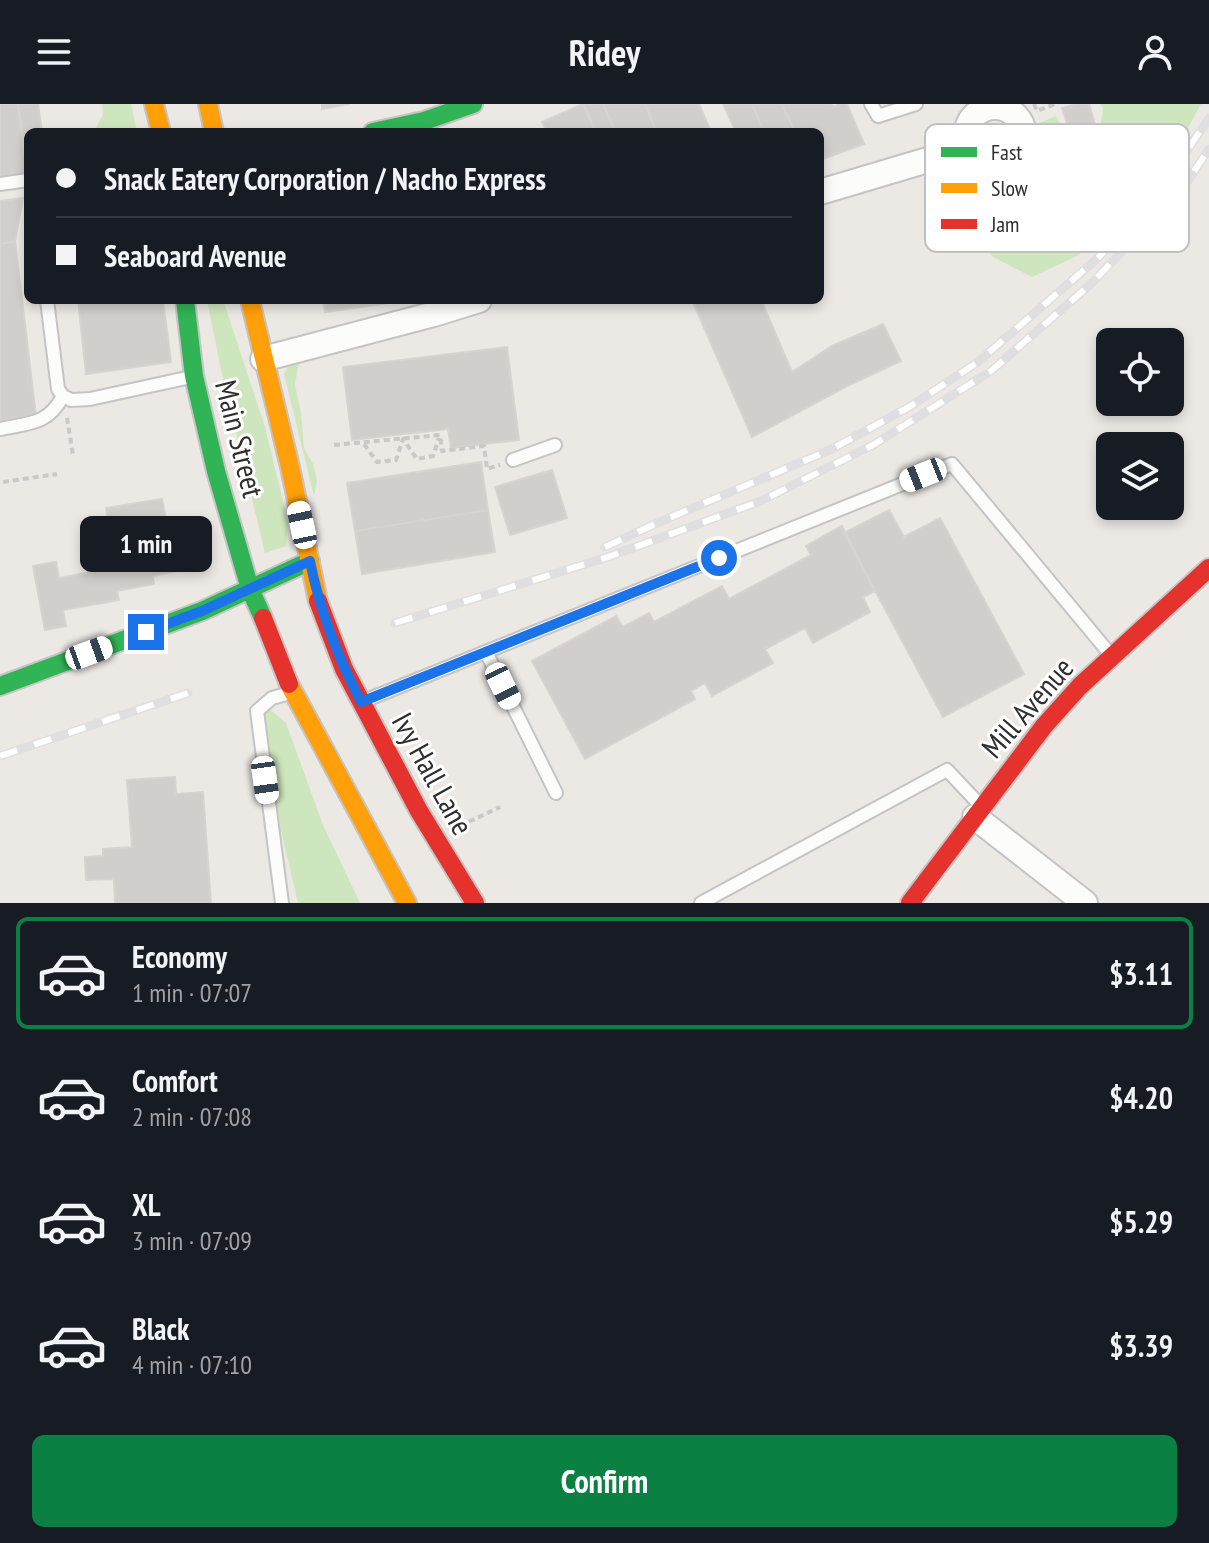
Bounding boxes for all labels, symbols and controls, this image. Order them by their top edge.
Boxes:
text: Ridey [569,29,640,76]
icon: menu [32,30,76,74]
icon: person [1133,30,1177,74]
legend [925,124,1189,252]
text: Fast [991,138,1022,166]
text: Snack Eatery Corporation / Nacho Express [104,159,546,198]
text: Slow [991,174,1028,202]
text: Jam [990,210,1019,238]
text: Seaboard Avenue [104,236,287,275]
map controls [1096,328,1184,520]
button: locate [1096,328,1184,416]
street label: Main Street [207,376,274,502]
button: layers [1096,432,1184,520]
car [896,455,950,495]
car [285,499,319,551]
callout: 1 min [80,516,212,572]
text: 1 min [120,527,172,560]
route start [701,540,737,576]
route end [128,614,164,650]
car [62,634,116,672]
street label: Mill Avenue [972,649,1081,765]
car [482,659,524,713]
street label: Ivy Hall Lane [384,705,483,841]
car [250,755,280,805]
icon: car [36,937,108,1009]
text: Economy [132,937,227,976]
text: $3.11 [1109,954,1173,993]
text: 1 min · 07:07 [132,976,252,1009]
icon: car [36,1061,108,1133]
text: Comfort [132,1061,218,1100]
text: $4.20 [1109,1078,1173,1117]
text: 2 min · 07:08 [132,1100,252,1133]
icon: car [36,1185,108,1257]
text: XL [132,1185,161,1224]
text: $5.29 [1109,1202,1173,1241]
text: 3 min · 07:09 [132,1224,252,1257]
icon: car [36,1309,108,1381]
text: Black [132,1309,189,1348]
text: $3.39 [1109,1326,1173,1365]
text: 4 min · 07:10 [132,1348,252,1381]
button: Confirm [32,1435,1177,1527]

